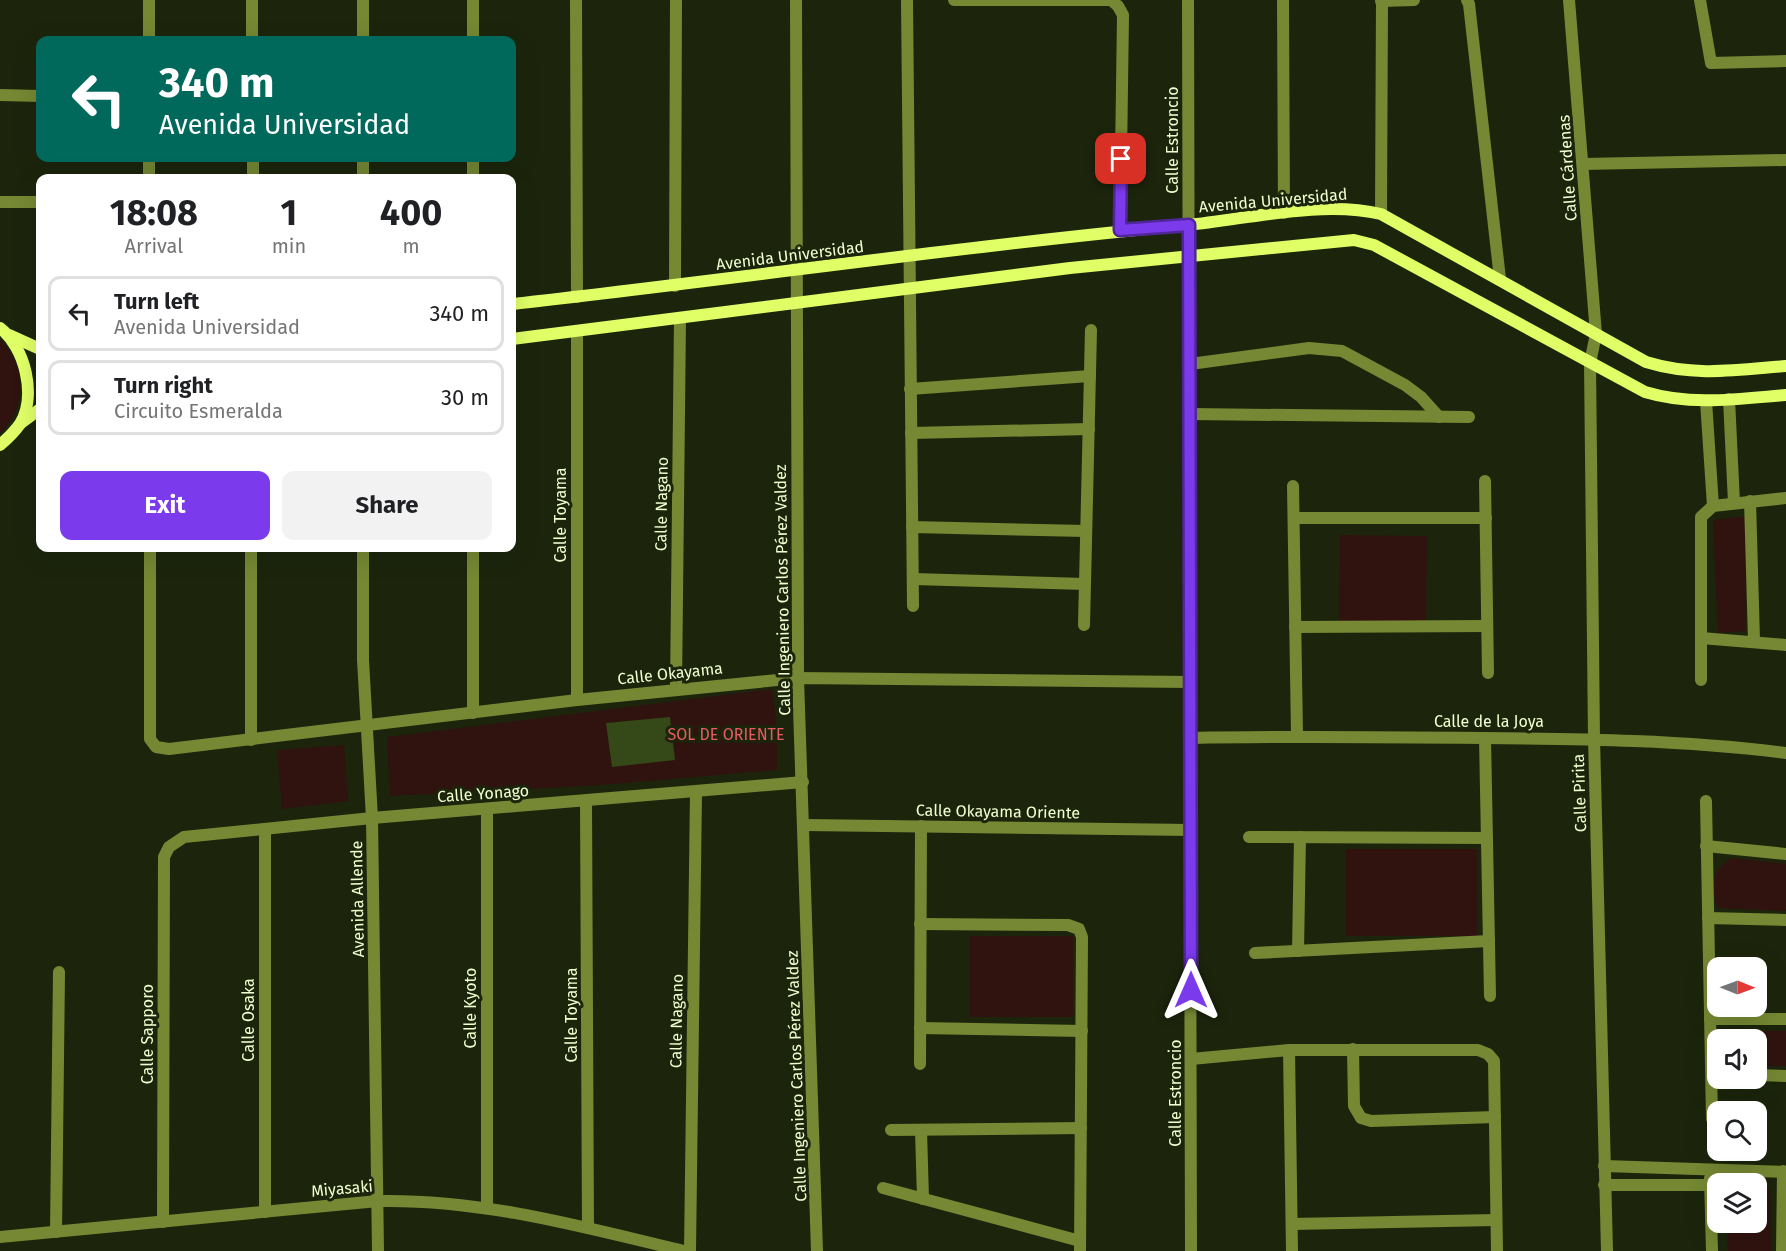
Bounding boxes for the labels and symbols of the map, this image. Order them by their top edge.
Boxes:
street label: Calle Estroncio [1163,86,1182,194]
street label: Calle Cárdenas [1554,114,1581,222]
pin [1095,133,1146,184]
street label: Avenida Universidad [1198,185,1348,216]
street label: Avenida Universidad [715,237,865,274]
street label: Calle Nagano [651,457,672,551]
street label: Calle Ingeniero Carlos Pérez Valdez [771,464,794,716]
street label: Calle Toyama [551,467,570,563]
street label: Calle Okayama [616,659,724,688]
street label: Calle de la Joya [1434,712,1544,731]
park label: SOL DE ORIENTE [668,725,784,744]
street label: Calle Pirita [1569,753,1590,833]
street label: Calle Yonago [436,781,530,806]
street label: Calle Okayama Oriente [916,801,1080,822]
street label: Avenida Allende [347,840,368,958]
street label: Calle Ingeniero Carlos Pérez Valdez [783,950,810,1202]
north arrow [1707,957,1767,1017]
position arrow [1159,958,1223,1022]
street label: Calle Toyama [562,967,581,1063]
street label: Calle Kyoto [461,968,480,1048]
street label: Calle Nagano [666,974,687,1068]
street label: Calle Osaka [239,978,258,1062]
street label: Calle Sapporo [138,984,157,1084]
street label: Calle Estroncio [1166,1039,1185,1147]
street label: Miyasaki [310,1176,374,1201]

